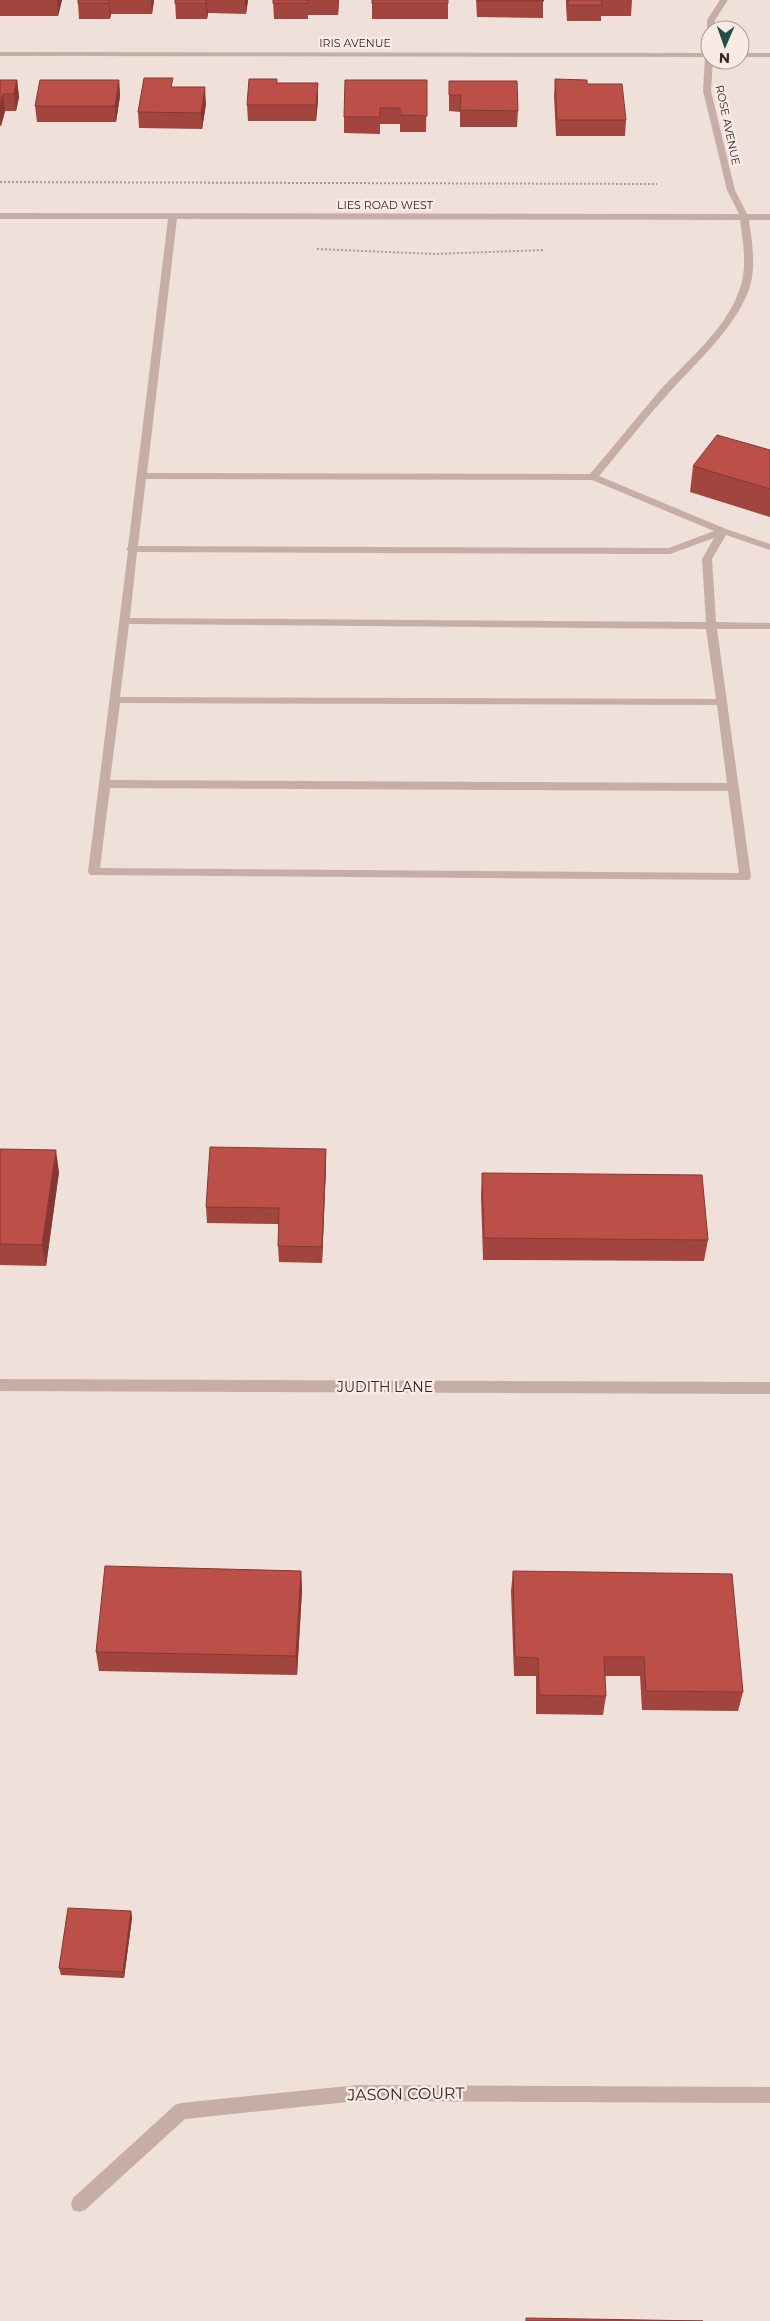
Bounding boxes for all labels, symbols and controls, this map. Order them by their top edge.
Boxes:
north arrow [700,20,750,70]
street label: IRIS AVENUE [319,36,391,50]
text: N [719,49,731,67]
street label: ROSE AVENUE [713,84,743,166]
street label: LIES ROAD WEST [337,198,434,212]
street label: JUDITH LANE [336,1378,433,1396]
street label: JASON COURT [346,2083,466,2105]

